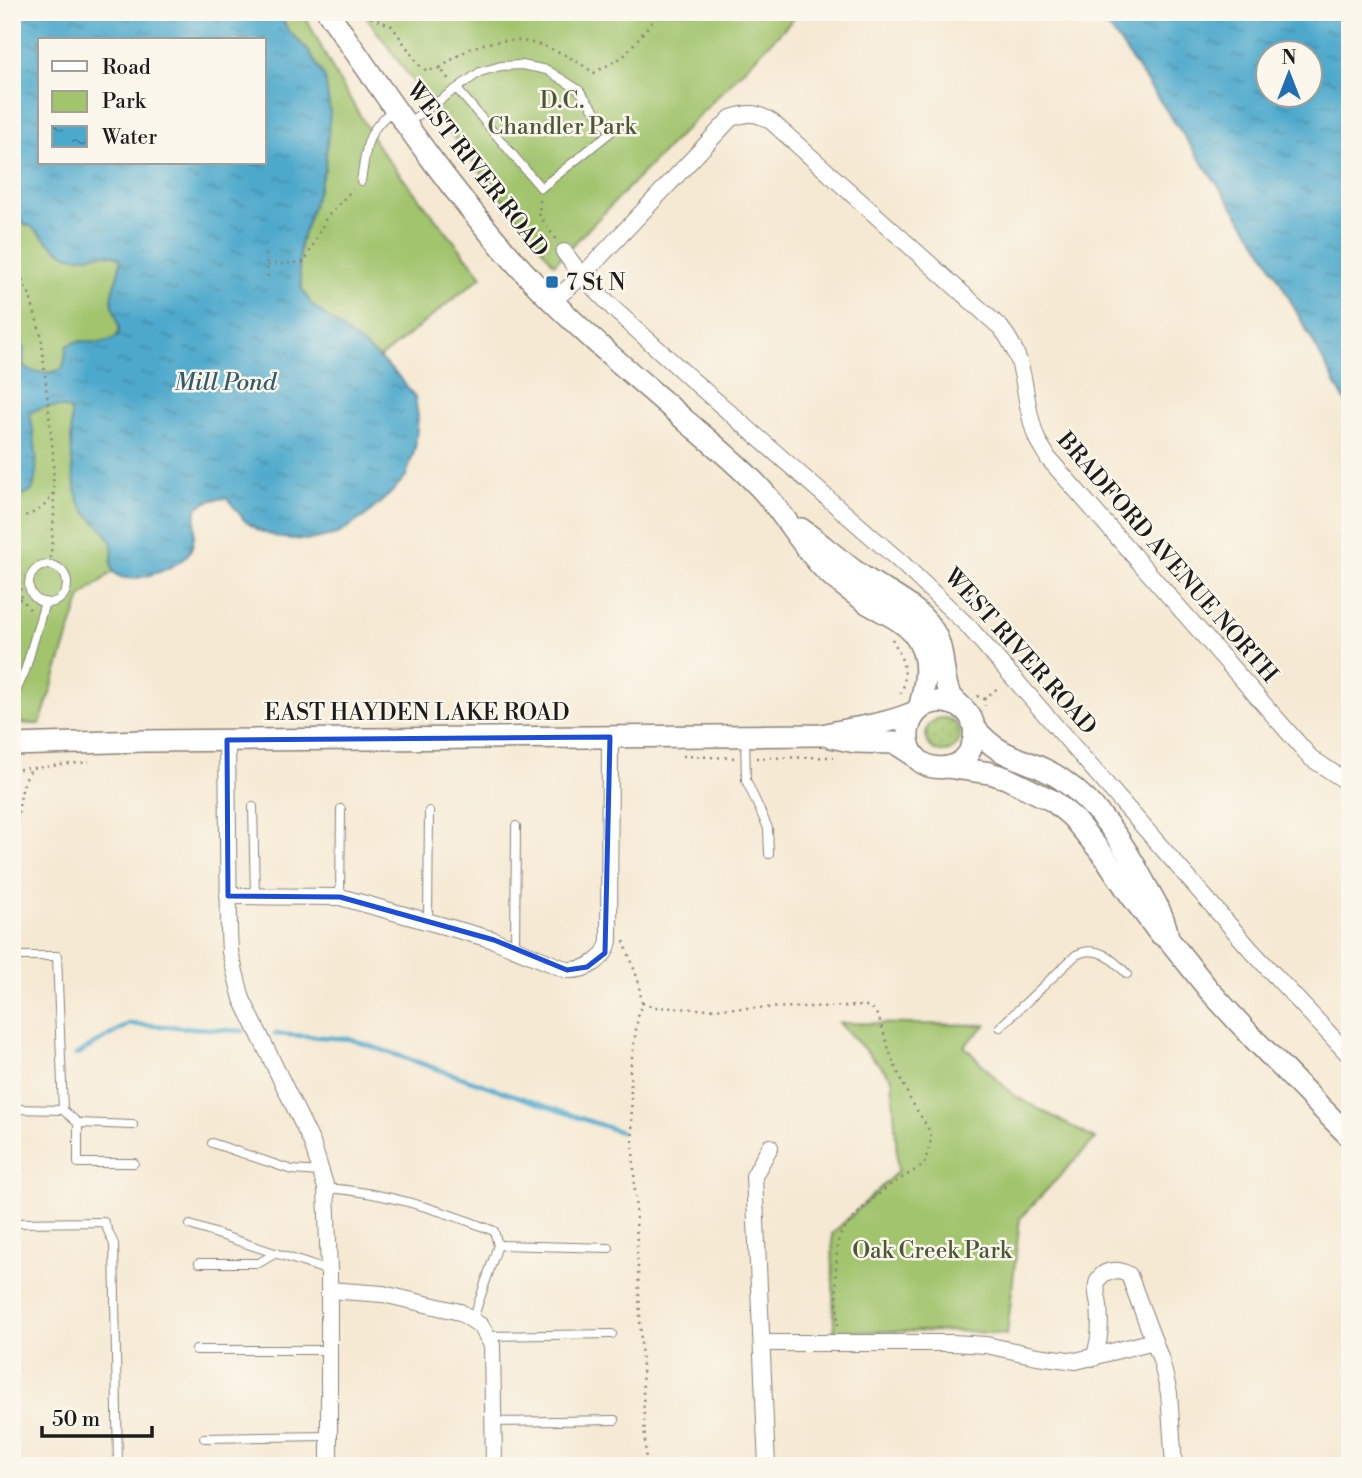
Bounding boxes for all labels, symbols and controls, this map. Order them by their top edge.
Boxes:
legend [38,38,266,164]
north arrow [1254,38,1324,108]
text: N [1281,46,1297,70]
text: Road [102,55,151,81]
street label: WEST RIVER ROAD [400,76,554,263]
park label: D.C. Chandler Park [488,87,637,141]
text: Park [102,89,147,115]
text: Water [101,125,157,151]
place label: 7 St N [566,269,626,297]
marker: 7 St N [544,274,560,290]
water label: Mill Pond [174,368,278,398]
street label: BRADFORD AVENUE NORTH [1050,426,1284,689]
street label: WEST RIVER ROAD [937,562,1102,741]
street label: EAST HAYDEN LAKE ROAD [264,699,570,727]
park label: Oak Creek Park [852,1237,1013,1265]
scale bar [42,1394,152,1438]
text: 50 m [52,1407,100,1433]

